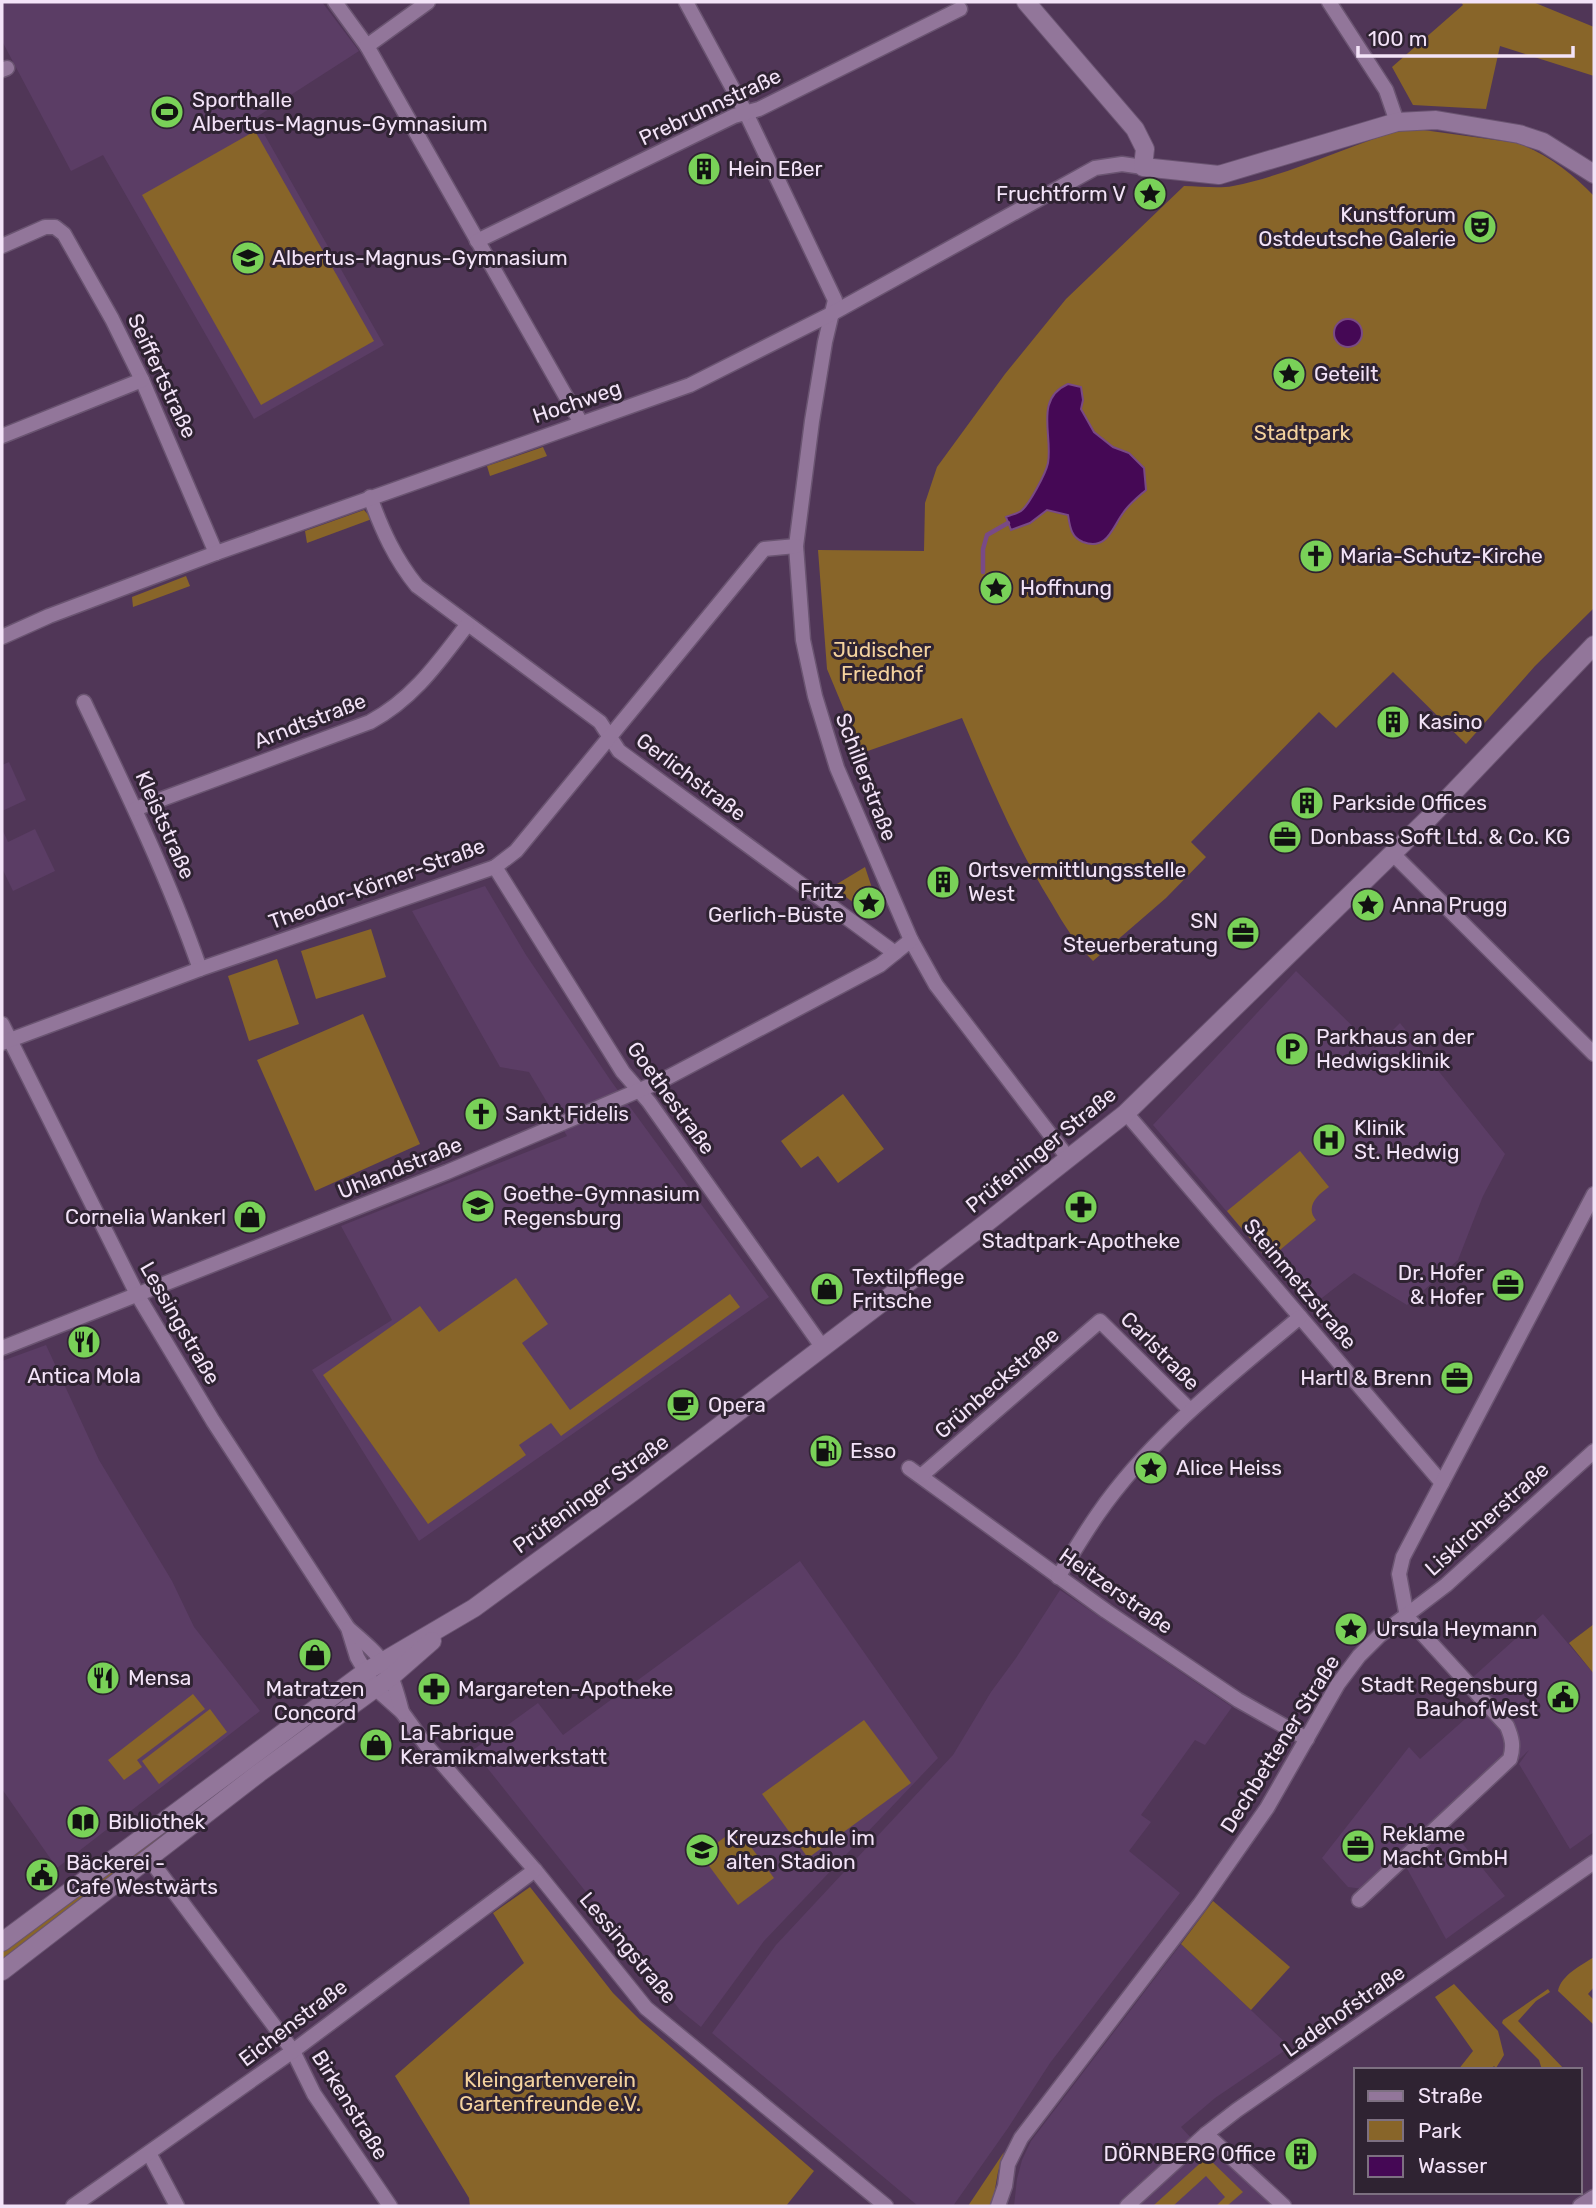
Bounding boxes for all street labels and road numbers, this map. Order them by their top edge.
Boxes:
street label: Prebrunnstraße [635,63,785,150]
street label: Seiffertstraße [123,310,202,442]
street label: Hochweg [529,375,624,428]
street label: Arndtstraße [250,688,369,753]
street label: Schillerstraße [831,709,902,844]
street label: Gerlichstraße [631,727,751,826]
street label: Kleiststraße [130,767,200,883]
street label: Theodor-Körner-Straße [265,833,488,934]
street label: Goethestraße [622,1036,721,1159]
street label: Prüfeninger Straße [961,1081,1121,1218]
street label: Uhlandstraße [334,1131,466,1204]
street label: Steinmetzstraße [1239,1213,1362,1354]
street label: Lessingstraße [135,1257,226,1389]
street label: Carlstraße [1116,1306,1205,1395]
street label: Grünbeckstraße [929,1322,1064,1443]
street label: Prüfeninger Straße [508,1429,673,1558]
street label: Liskircherstraße [1420,1457,1554,1581]
street label: Heitzerstraße [1055,1542,1178,1639]
street label: Dechbettener Straße [1215,1650,1344,1837]
street label: Lessingstraße [575,1887,682,2008]
street label: Ladehofstraße [1278,1959,1409,2062]
street label: Eichenstraße [234,1974,352,2071]
street label: Birkenstraße [307,2045,394,2164]

